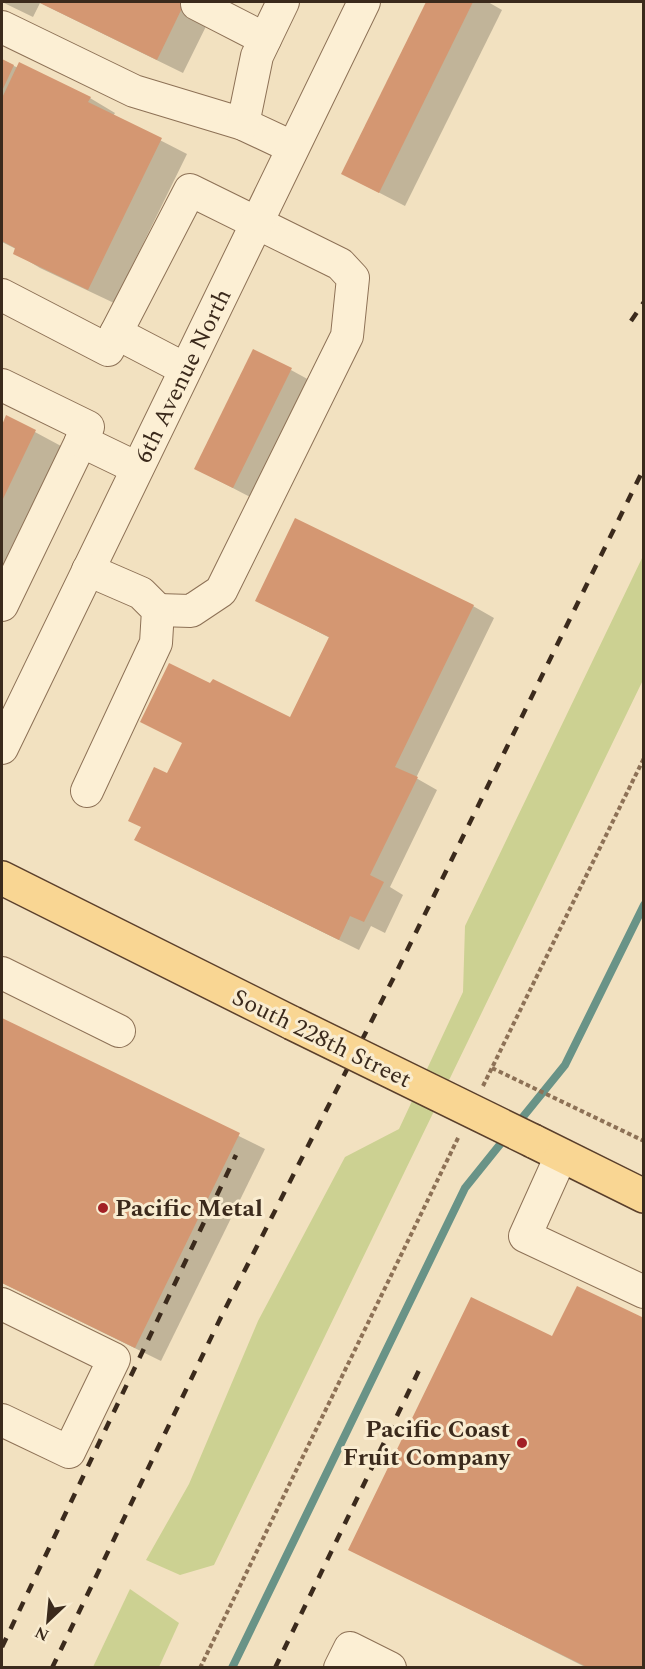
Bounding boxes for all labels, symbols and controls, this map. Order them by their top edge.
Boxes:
street label: 6th Avenue North [126,283,241,469]
street label: South 228th Street [226,980,417,1098]
place label: Pacific Metal [115,1191,263,1227]
marker: Pacific Metal [96,1201,110,1215]
place label: Pacific Coast Fruit Company [343,1412,512,1476]
marker: Pacific Coast Fruit Company [515,1436,529,1450]
north arrow [18,1591,78,1651]
text: N [31,1620,53,1647]

